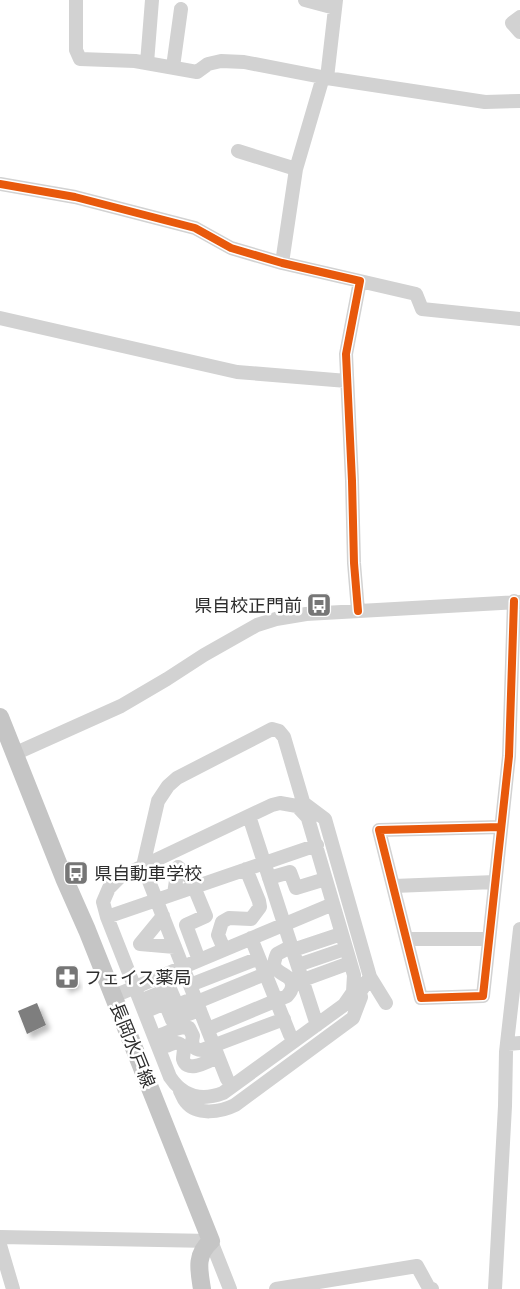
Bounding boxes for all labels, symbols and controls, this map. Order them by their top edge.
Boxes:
bus stop icon: 県自校正門前 [306,592,332,618]
place label: 県自校正門前 [194,594,302,617]
bus stop icon: 県自動車学校 [63,860,89,886]
place label: 県自動車学校 [94,862,202,885]
pharmacy icon: フェイス薬局 [54,964,80,990]
place label: フェイス薬局 [84,966,191,989]
street label: 長岡水戸線 [105,999,161,1091]

